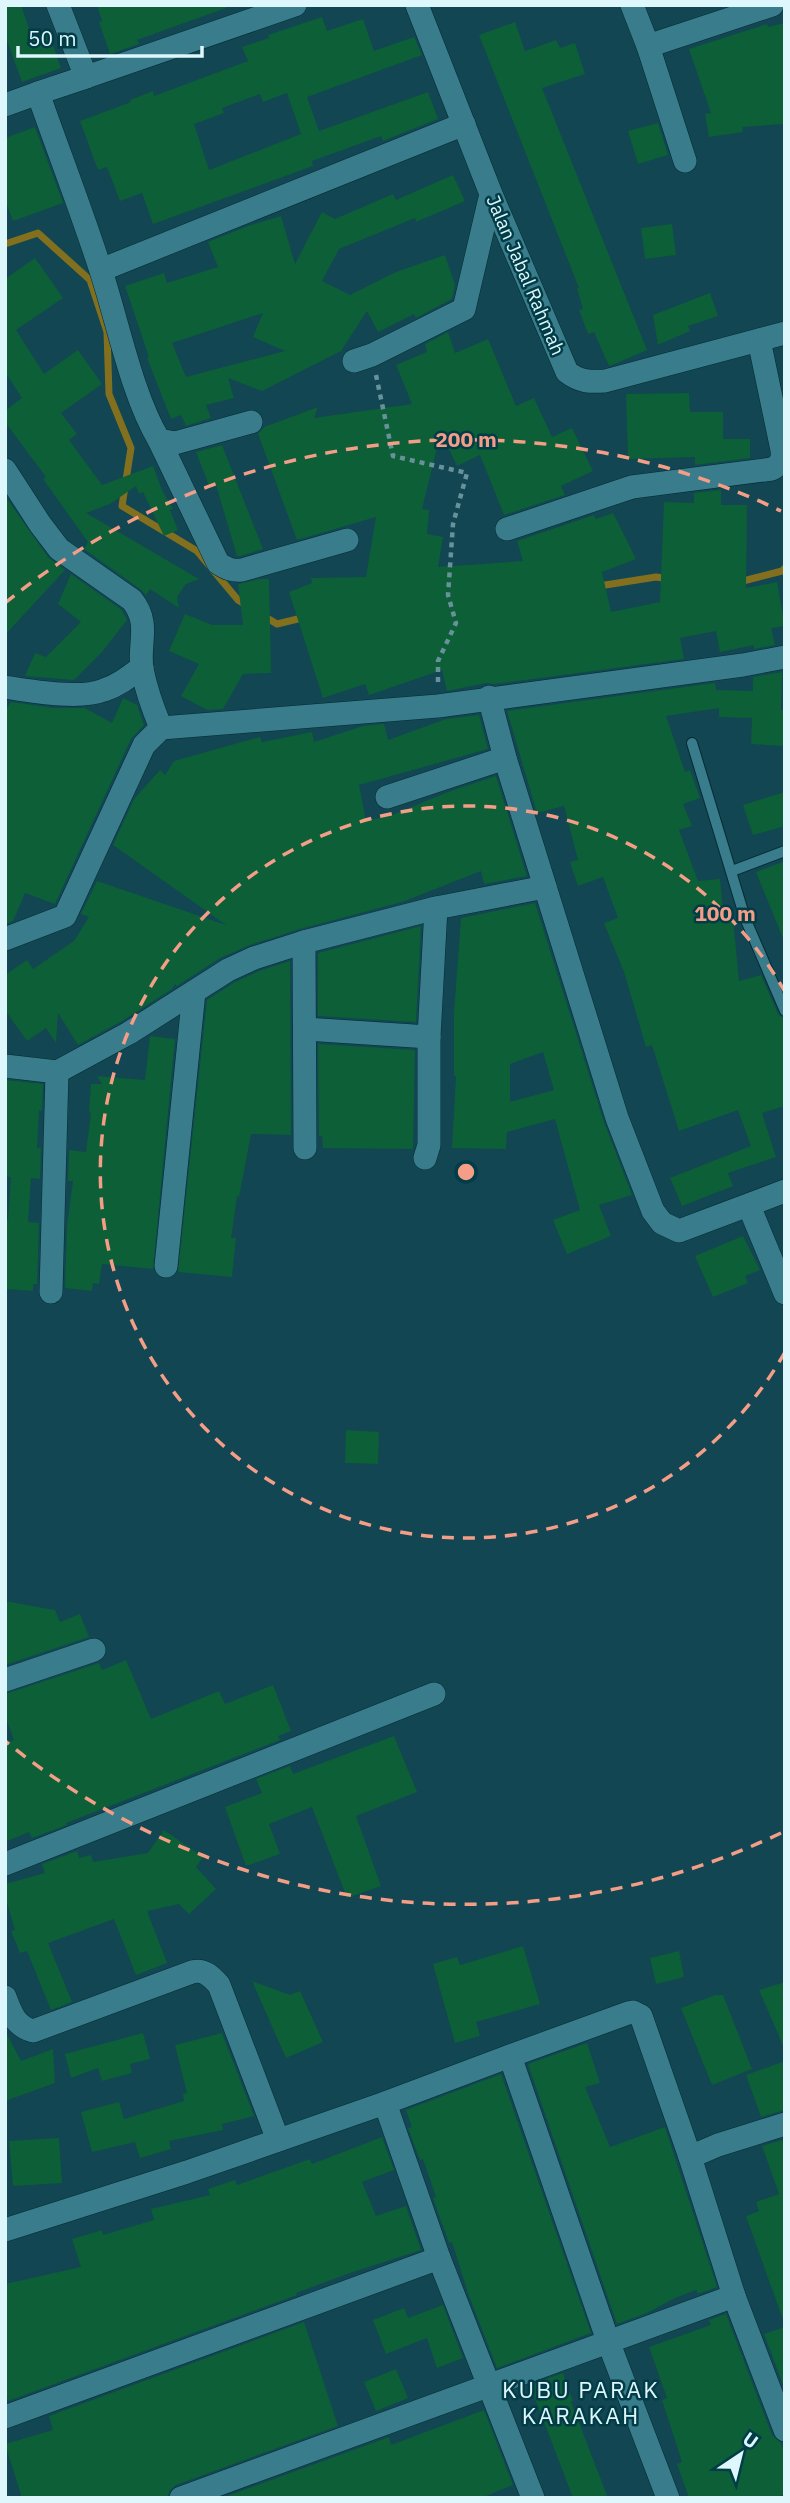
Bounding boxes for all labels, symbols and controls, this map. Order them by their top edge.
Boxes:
scale bar [18,14,201,58]
text: 50 m [28,24,77,52]
street label: Jalan Jabal Rahmah [481,191,571,359]
text: 200 m [435,425,497,453]
text: 100 m [694,899,756,927]
centre of rings [454,1160,478,1184]
district label: KUBU PARAK KARAKAH [502,2374,660,2430]
north arrow [706,2419,776,2489]
text: U [738,2426,763,2454]

